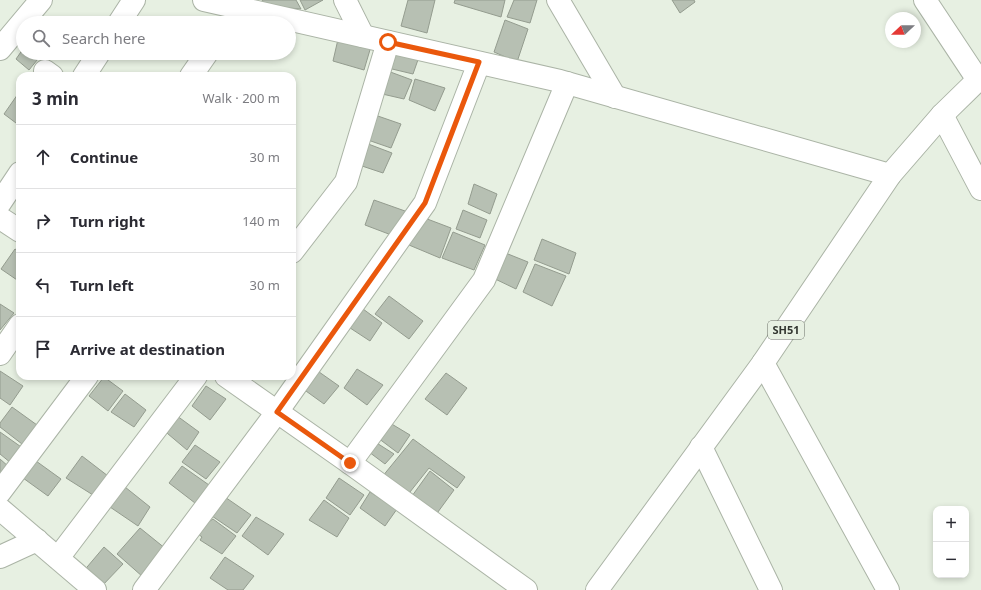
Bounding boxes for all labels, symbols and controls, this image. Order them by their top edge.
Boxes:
north arrow [885,12,921,48]
search box [16,16,296,60]
icon: search [30,27,52,49]
text: Search here [62,28,145,48]
route start [379,33,397,51]
text: 3 min [32,87,79,110]
text: Walk · 200 m [202,89,280,107]
icon: ahead [32,146,54,168]
text: Continue [70,147,138,167]
text: 30 m [250,148,280,166]
icon: right [32,210,54,232]
text: Turn right [70,211,145,231]
text: 140 m [242,212,280,230]
icon: left [32,274,54,296]
text: Turn left [70,275,134,295]
text: 30 m [250,276,280,294]
road number: SH51 [768,321,804,339]
icon: arrive [32,338,54,360]
text: Arrive at destination [70,339,225,359]
route end [341,454,359,472]
map controls [933,506,969,578]
button: + [933,506,969,542]
button: − [933,542,969,578]

